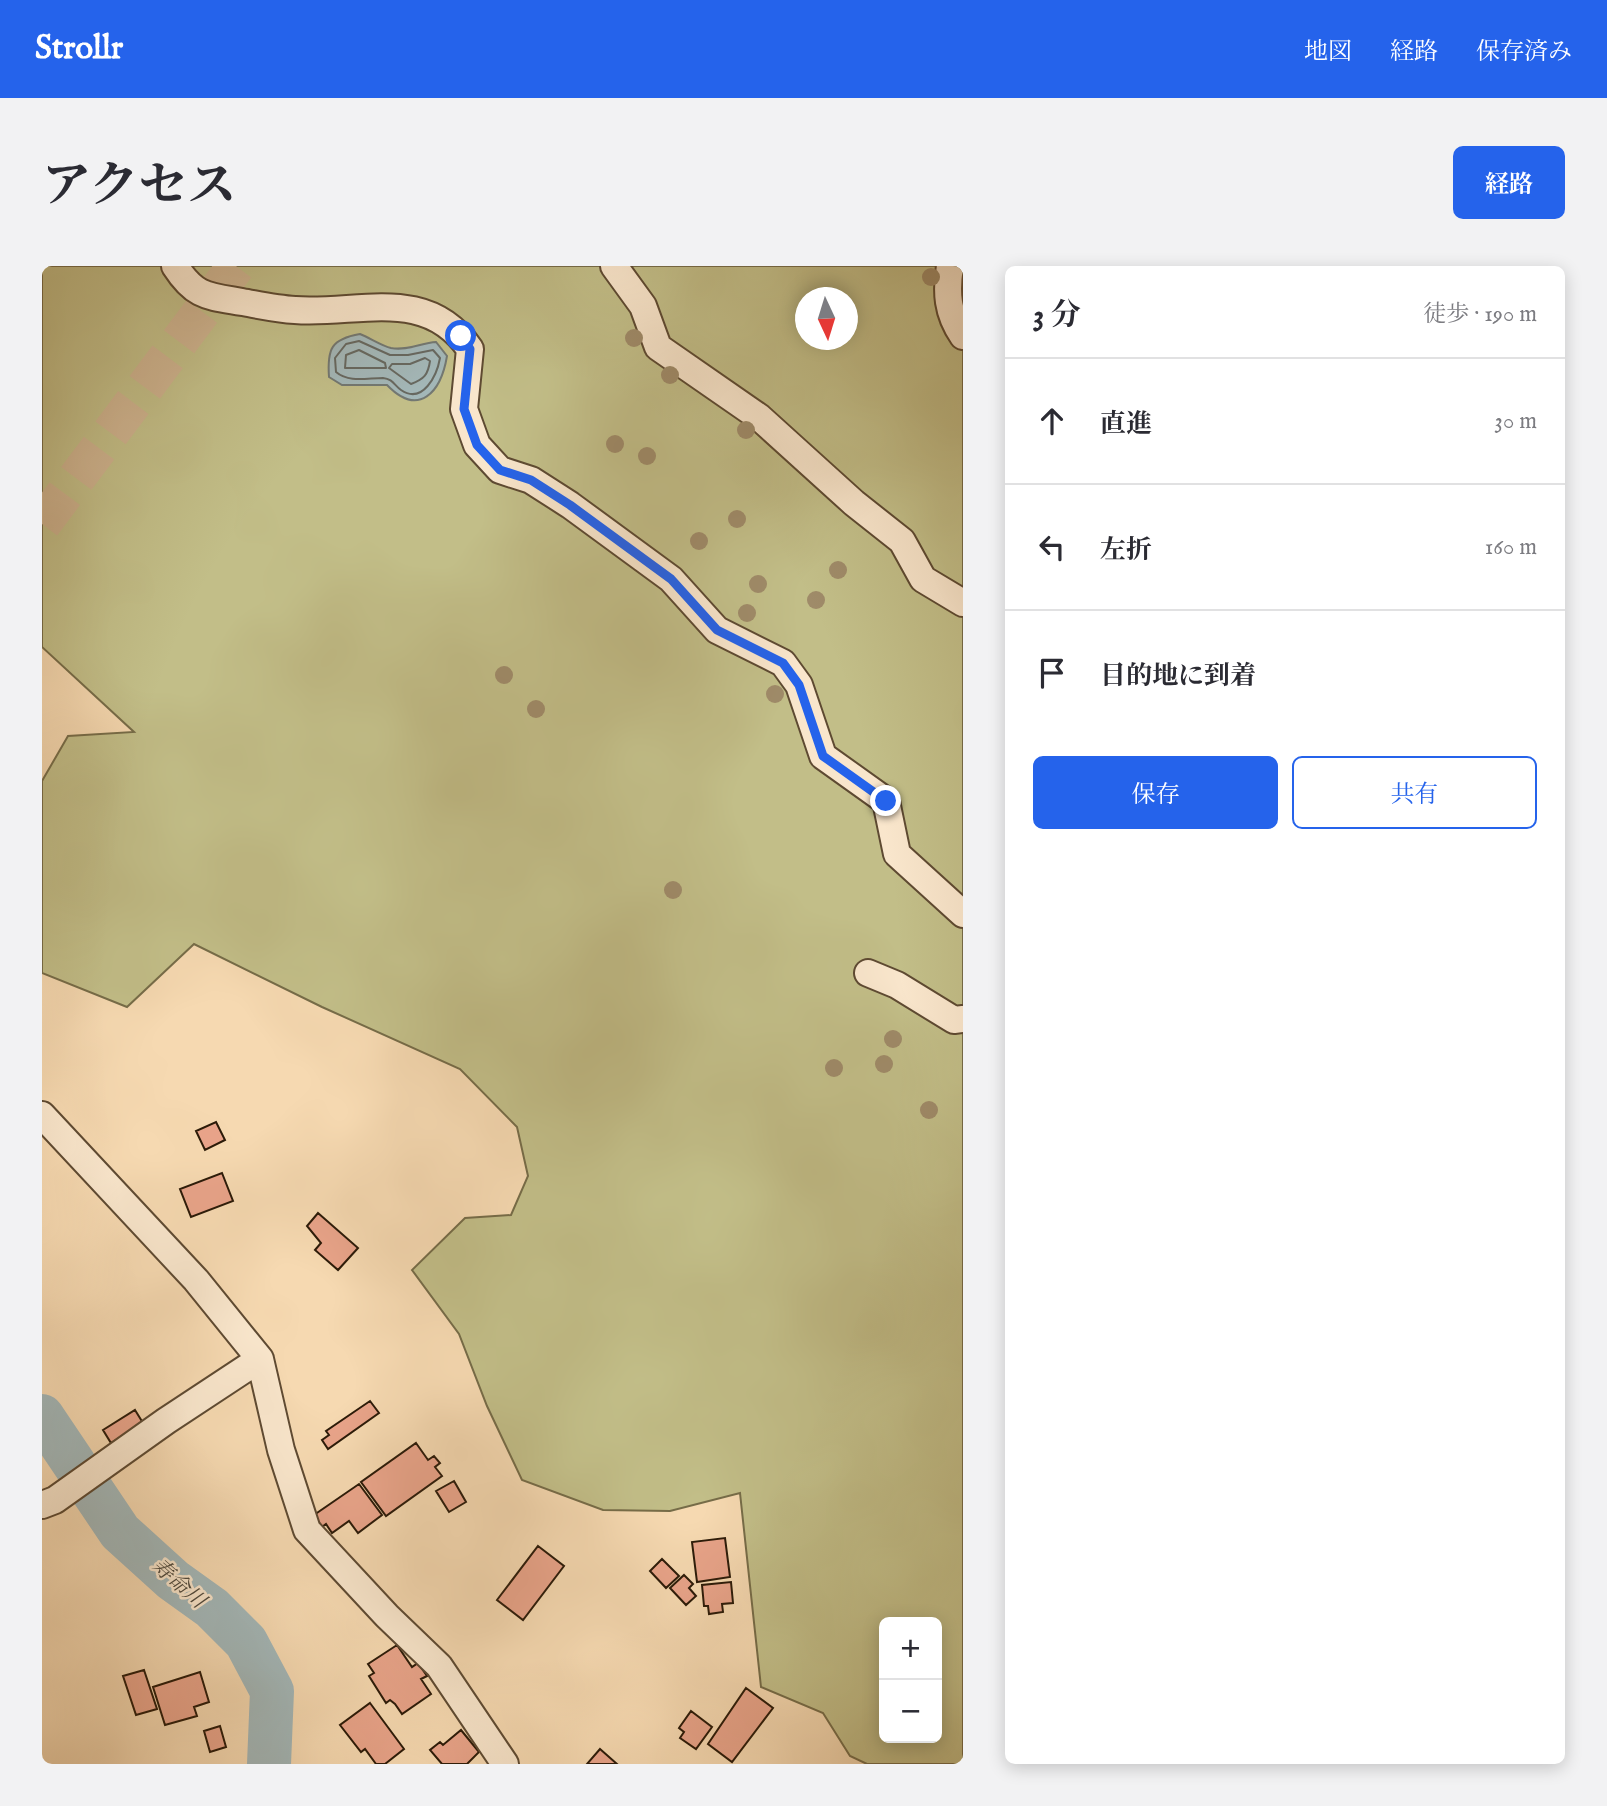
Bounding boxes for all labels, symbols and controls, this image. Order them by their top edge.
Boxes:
text: Strollr [35,28,123,70]
text: 地図 [1304,37,1352,68]
text: 経路 [1390,37,1438,68]
text: 保存済み [1476,37,1572,68]
button: 経路 [1453,146,1565,219]
text: アクセス [42,157,237,219]
north arrow [795,287,858,350]
text: 3 分 [1033,297,1081,335]
text: 徒歩 · 190 m [1423,300,1537,329]
route start [445,320,476,351]
icon: ahead [1033,402,1071,440]
text: 30 m [1494,407,1537,436]
text: 直進 [1100,408,1152,441]
icon: left [1033,528,1071,566]
text: 160 m [1485,533,1537,562]
text: 左折 [1100,534,1152,567]
icon: arrive [1033,654,1071,692]
text: 目的地に到着 [1100,660,1256,693]
button: 保存 [1033,756,1278,829]
button: 共有 [1292,756,1537,829]
route end [870,785,901,816]
water label: 寿命川 [145,1553,212,1616]
map controls [879,1617,942,1743]
button: + [879,1617,942,1680]
button: − [879,1680,942,1743]

